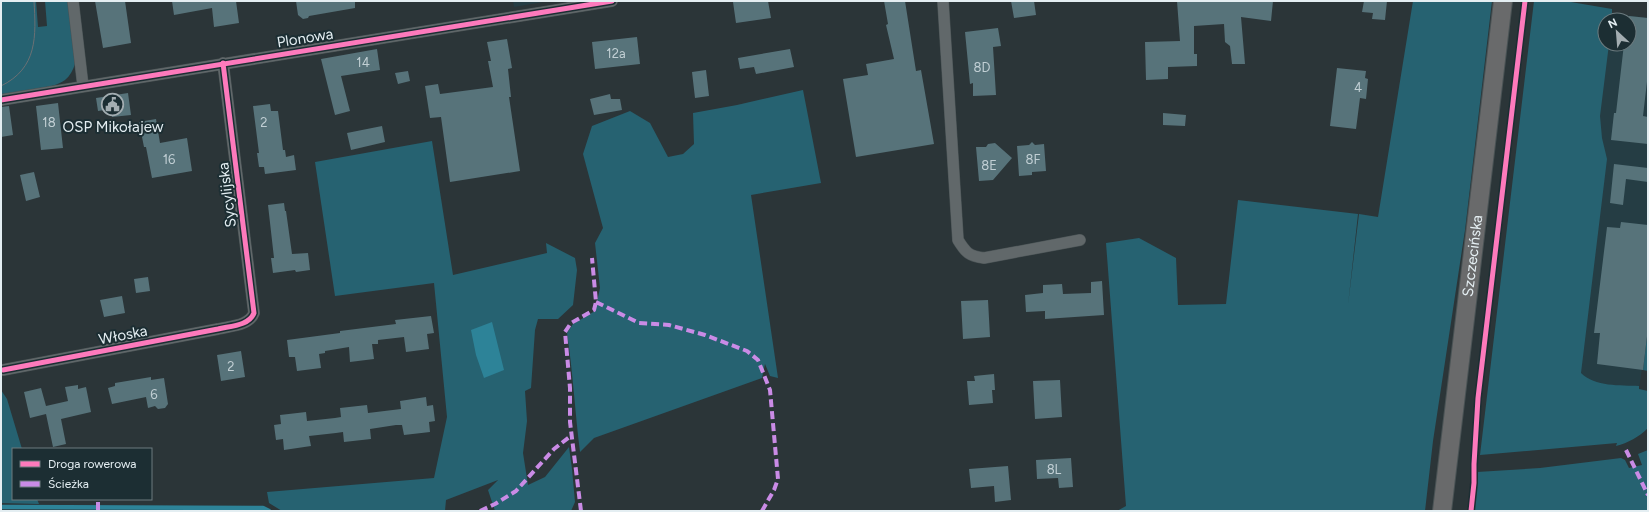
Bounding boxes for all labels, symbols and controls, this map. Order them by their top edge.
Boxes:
north arrow [1597,12,1637,52]
text: N [1606,16,1620,31]
street label: Plonowa [276,25,334,51]
house number: 12a [606,46,626,61]
house number: 14 [356,55,370,70]
house number: 8D [974,60,991,75]
house number: 4 [1354,80,1362,95]
public building icon: OSP Mikołajew [100,91,126,117]
house number: 18 [42,115,56,130]
house number: 2 [260,115,268,130]
place label: OSP Mikołajew [63,118,164,136]
house number: 16 [163,152,175,167]
house number: 8F [1025,152,1041,167]
house number: 8E [981,158,997,173]
street label: Sycylijska [214,161,240,229]
street label: Szczecińska [1459,214,1486,298]
street label: Włoska [97,321,149,349]
house number: 2 [227,359,235,374]
house number: 6 [150,387,158,402]
legend [12,448,152,500]
text: Droga rowerowa [48,457,136,471]
house number: 8L [1047,462,1062,477]
text: Ścieżka [48,477,89,491]

